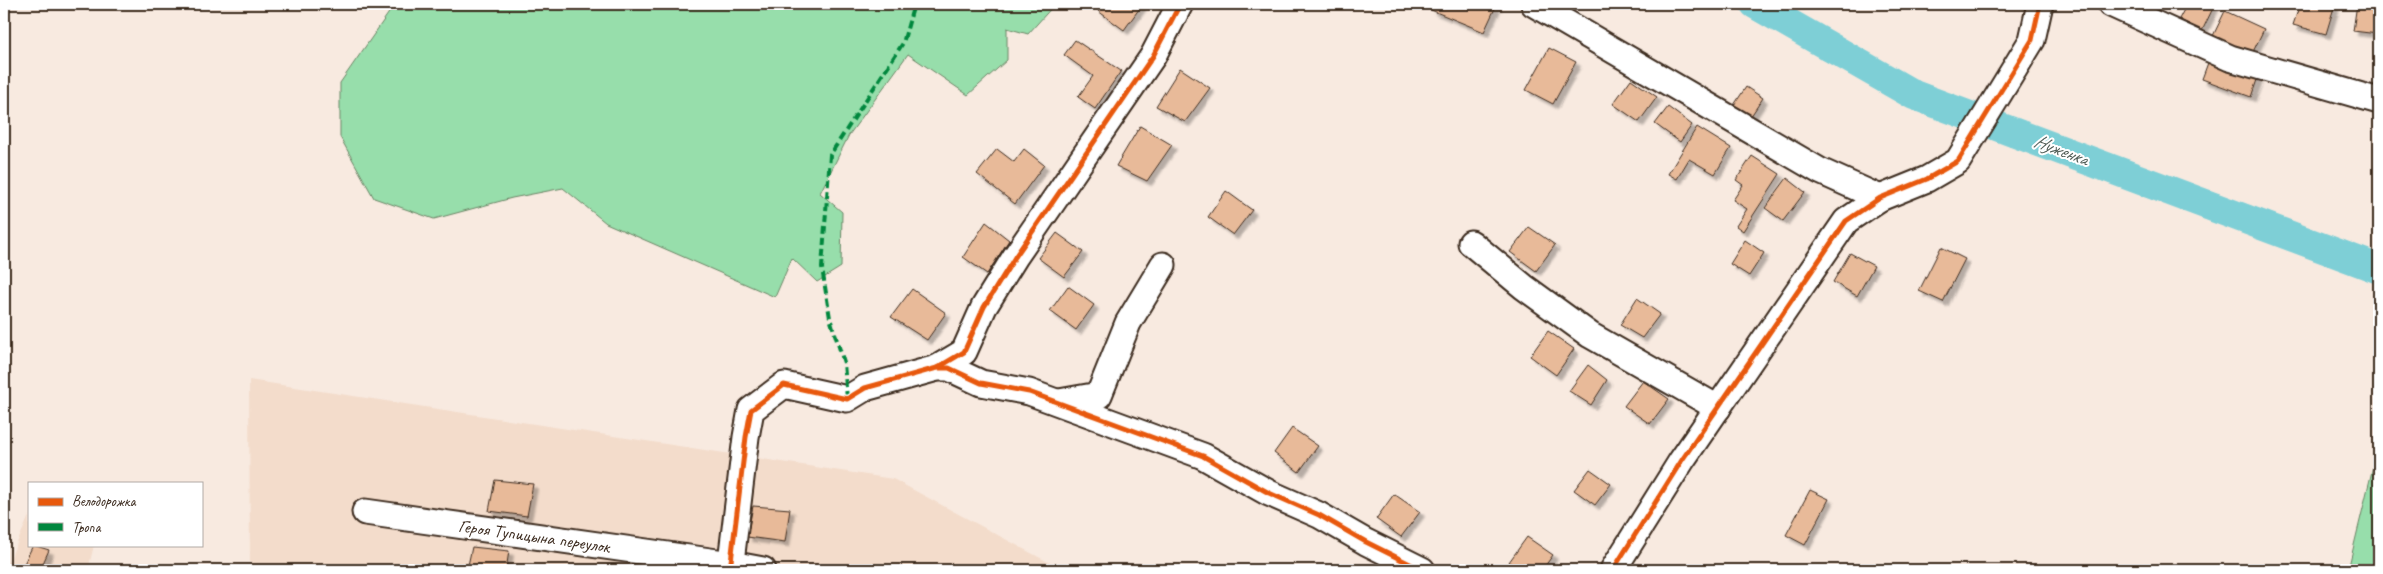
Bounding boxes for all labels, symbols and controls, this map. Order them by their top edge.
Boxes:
water label: Нуженка [2031,129,2094,172]
legend [28,482,202,546]
text: Велодорожка [72,492,136,511]
street label: Героя Тупицына переулок [457,514,612,558]
text: Тропа [72,518,101,537]

